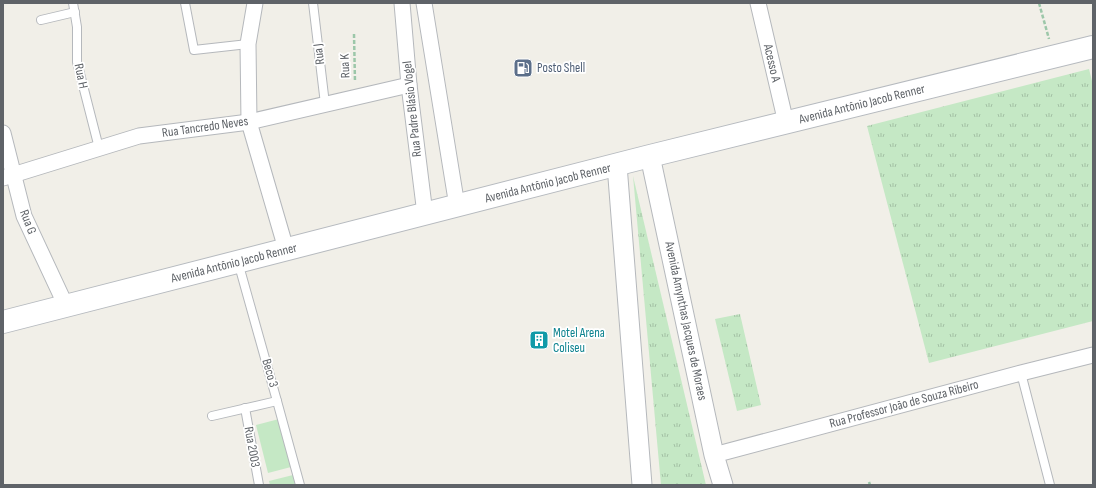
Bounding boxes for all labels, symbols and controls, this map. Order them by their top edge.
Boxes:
street label: Acesso A [760,42,784,84]
street label: Rua J [310,43,328,65]
street label: Rua K [337,53,353,78]
fuel station icon: Posto Shell [512,57,534,79]
street label: Rua Padre Blásio Vogel [399,60,425,158]
place label: Posto Shell [537,60,585,76]
street label: Rua H [71,62,91,90]
street label: Avenida Antônio Jacob Renner [796,81,927,128]
street label: Rua Tancredo Neves [161,113,249,141]
street label: Avenida Antônio Jacob Renner [482,160,613,207]
street label: Rua G [16,207,40,237]
street label: Avenida Amynthas Jacques de Moraes [661,239,711,402]
street label: Avenida Antônio Jacob Renner [168,240,299,287]
place label: Motel Arena Coliseu [553,325,605,356]
building icon: Motel Arena Coliseu [528,329,550,351]
street label: Beco 3 [258,357,282,389]
street label: Rua Professor João de Souza Ribeiro [828,376,980,432]
street label: Rua 2003 [241,425,263,469]

